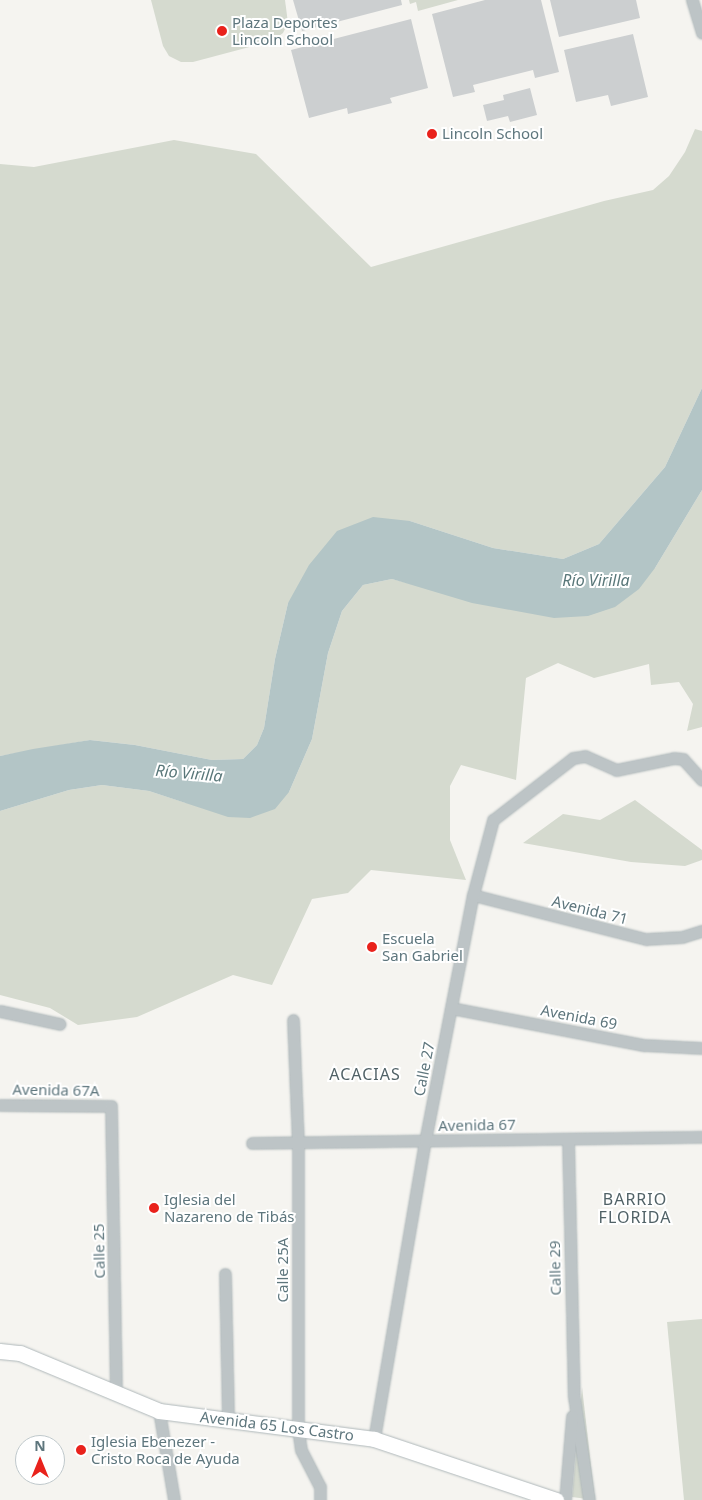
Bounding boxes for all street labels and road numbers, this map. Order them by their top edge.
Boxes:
street label: Avenida 71 [550,892,630,928]
street label: Avenida 69 [539,1001,619,1033]
street label: Calle 27 [410,1040,438,1098]
street label: Avenida 67A [12,1080,100,1100]
street label: Avenida 67 [438,1115,516,1135]
street label: Calle 25 [90,1223,108,1279]
street label: Calle 25A [274,1238,292,1302]
street label: Calle 29 [546,1240,564,1296]
street label: Avenida 65 Los Castro [199,1408,355,1444]

